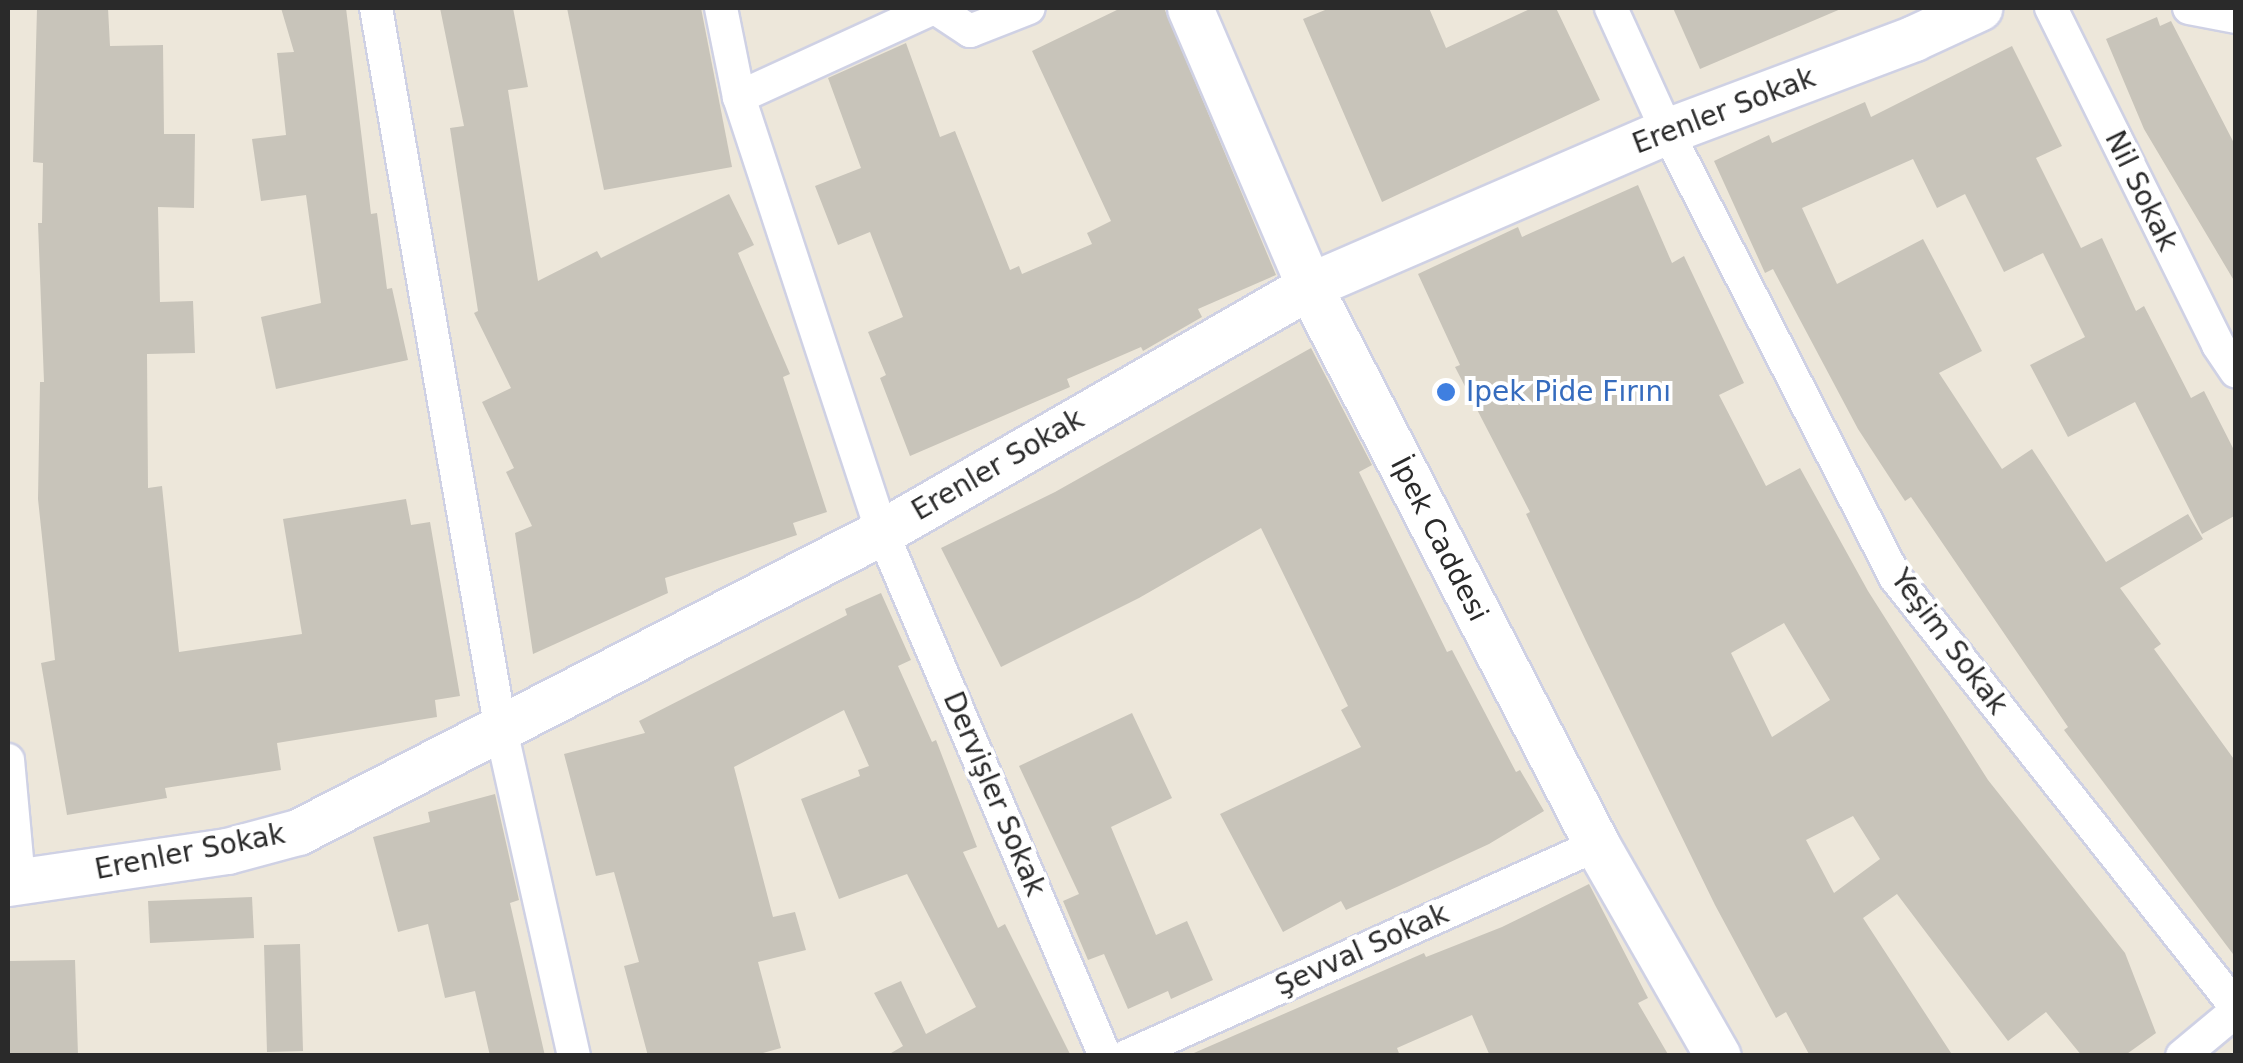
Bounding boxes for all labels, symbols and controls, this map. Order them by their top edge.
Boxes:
street label: Erenler Sokak [1628,61,1820,161]
street label: Nil Sokak [2098,125,2184,257]
place label: Ipek Pide Fırını [1466,375,1671,409]
marker: Ipek Pide Fırını [1435,381,1457,403]
street label: Erenler Sokak [906,402,1090,528]
street label: İpek Caddesi [1383,451,1495,627]
street label: Yeşim Sokak [1883,563,2015,721]
street label: Dervişler Sokak [936,687,1052,901]
street label: Erenler Sokak [92,817,288,887]
street label: Şevval Sokak [1270,897,1454,1003]

